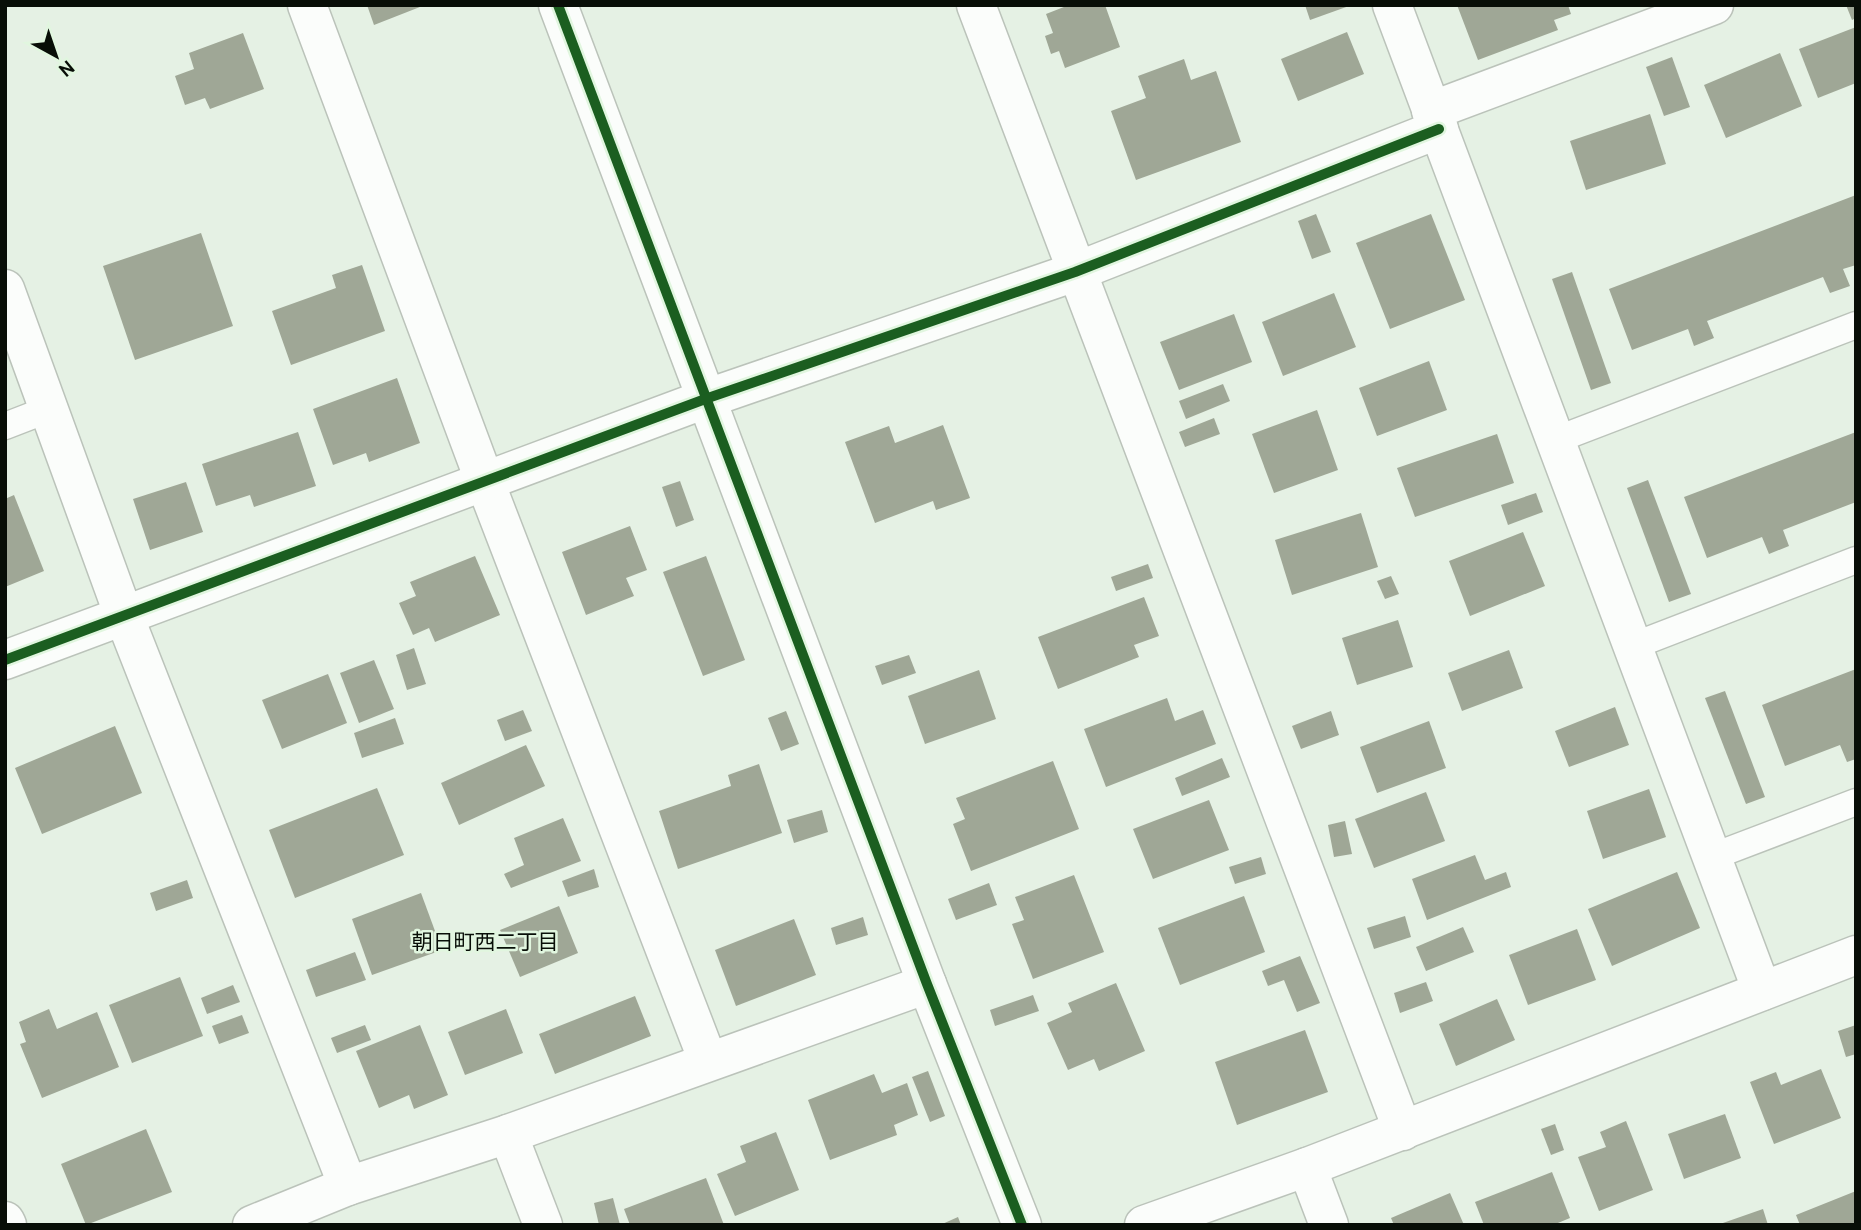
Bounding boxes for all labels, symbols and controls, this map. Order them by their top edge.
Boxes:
north arrow [21,21,91,91]
text: N [54,56,79,82]
district label: 朝日町西二丁目 [412,929,559,954]

